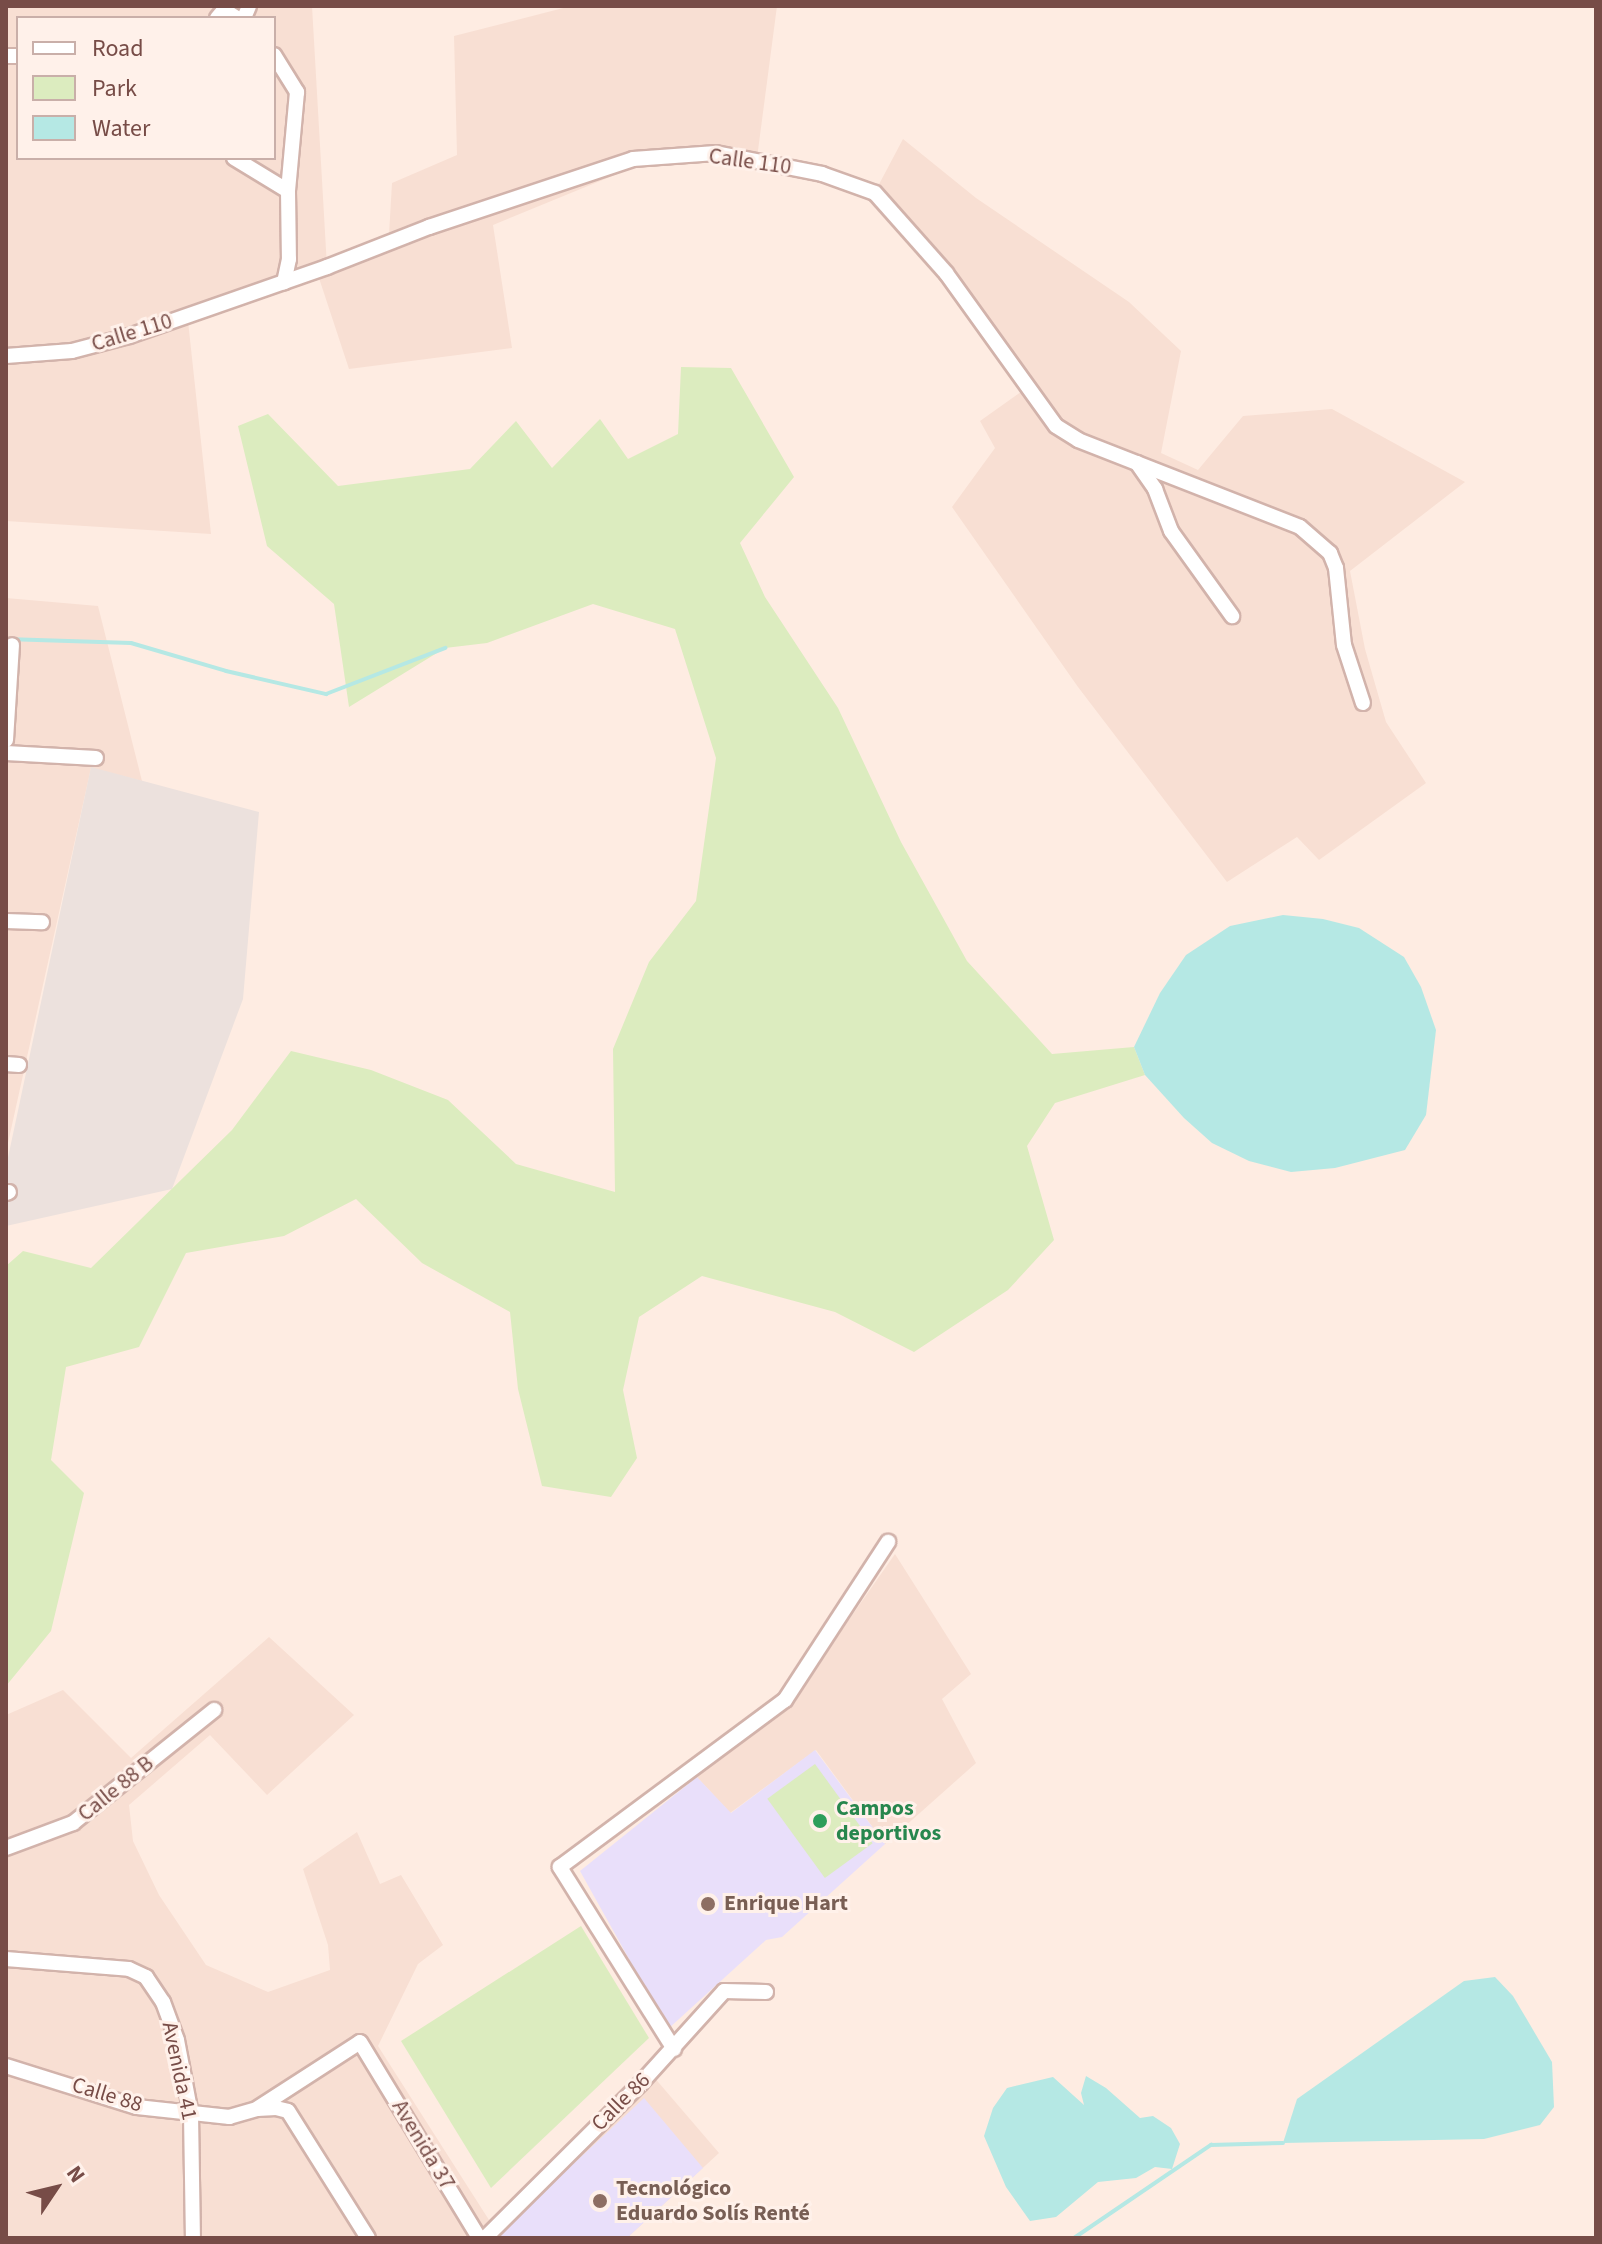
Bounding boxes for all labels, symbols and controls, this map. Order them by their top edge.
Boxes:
legend [16,16,276,160]
text: Road [92,31,144,66]
text: Park [92,71,137,106]
text: Water [92,111,150,146]
street label: Calle 110 [707,143,793,181]
street label: Calle 110 [88,308,176,358]
street label: Calle 88 B [73,1751,159,1827]
place label: Campos deportivos [836,1795,941,1846]
marker: Campos deportivos [811,1812,829,1830]
place label: Enrique Hart [724,1891,848,1917]
marker: Enrique Hart [699,1895,717,1913]
street label: Avenida 41 [156,2019,202,2123]
street label: Calle 86 [586,2067,656,2137]
street label: Calle 88 [69,2072,145,2118]
street label: Avenida 37 [386,2095,460,2195]
north arrow [16,2148,96,2228]
text: N [58,2159,93,2189]
place label: Tecnológico Eduardo Solís Renté [616,2175,810,2226]
marker: Tecnológico Eduardo Solís Renté [591,2192,609,2210]

